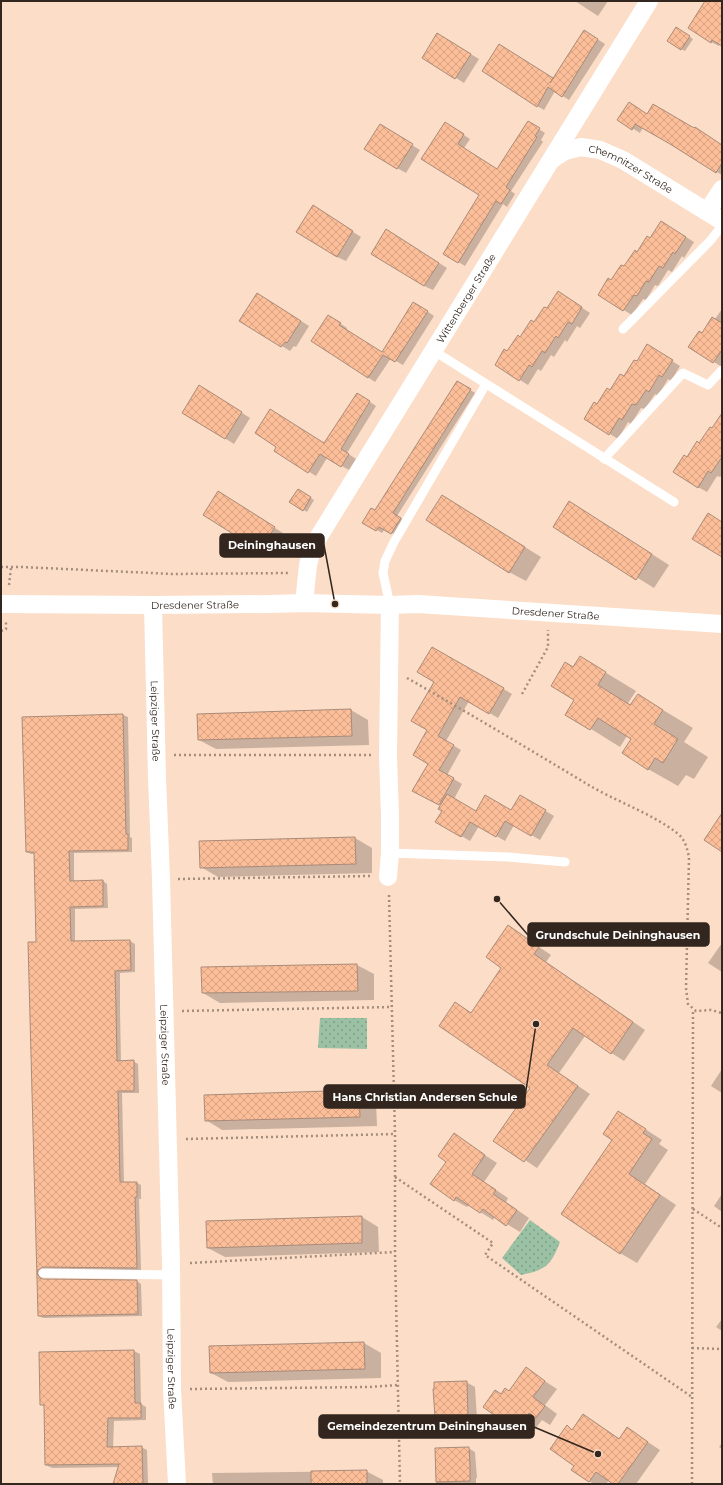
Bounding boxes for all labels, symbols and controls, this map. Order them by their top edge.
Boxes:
street label: Chemnitzer Straße [588,142,675,196]
street label: Wittenberger Straße [434,251,499,346]
callout: Deininghausen [220,534,324,557]
text: Deininghausen [228,538,316,552]
street label: Dresdener Straße [151,598,239,612]
street label: Dresdener Straße [511,604,600,623]
street label: Leipziger Straße [148,680,163,762]
callout: Grundschule Deininghausen [528,923,709,946]
text: Grundschule Deininghausen [536,928,700,942]
street label: Leipziger Straße [157,1004,172,1086]
callout: Hans Christian Andersen Schule [324,1085,525,1108]
text: Hans Christian Andersen Schule [333,1090,518,1104]
street label: Leipziger Straße [165,1328,179,1410]
callout: Gemeindezentrum Deininghausen [319,1415,534,1438]
text: Gemeindezentrum Deininghausen [327,1419,527,1433]

